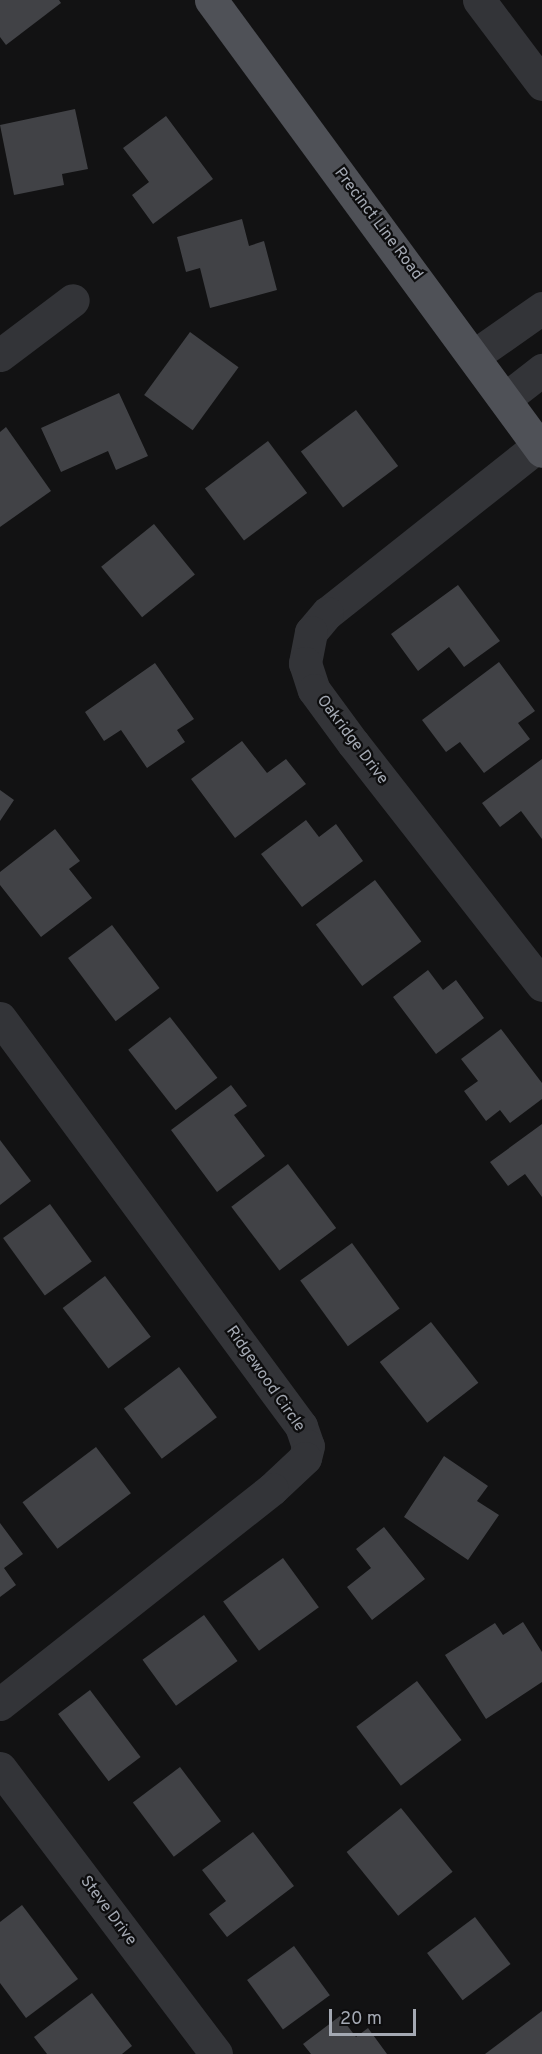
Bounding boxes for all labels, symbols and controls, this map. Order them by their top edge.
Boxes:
street label: Precinct Line Road [330,164,426,284]
street label: Oakridge Drive [312,692,392,788]
street label: Ridgewood Circle [221,1322,309,1436]
street label: Steve Drive [76,1872,140,1950]
scale bar [332,1997,419,2035]
text: 20 m [340,2008,382,2031]

